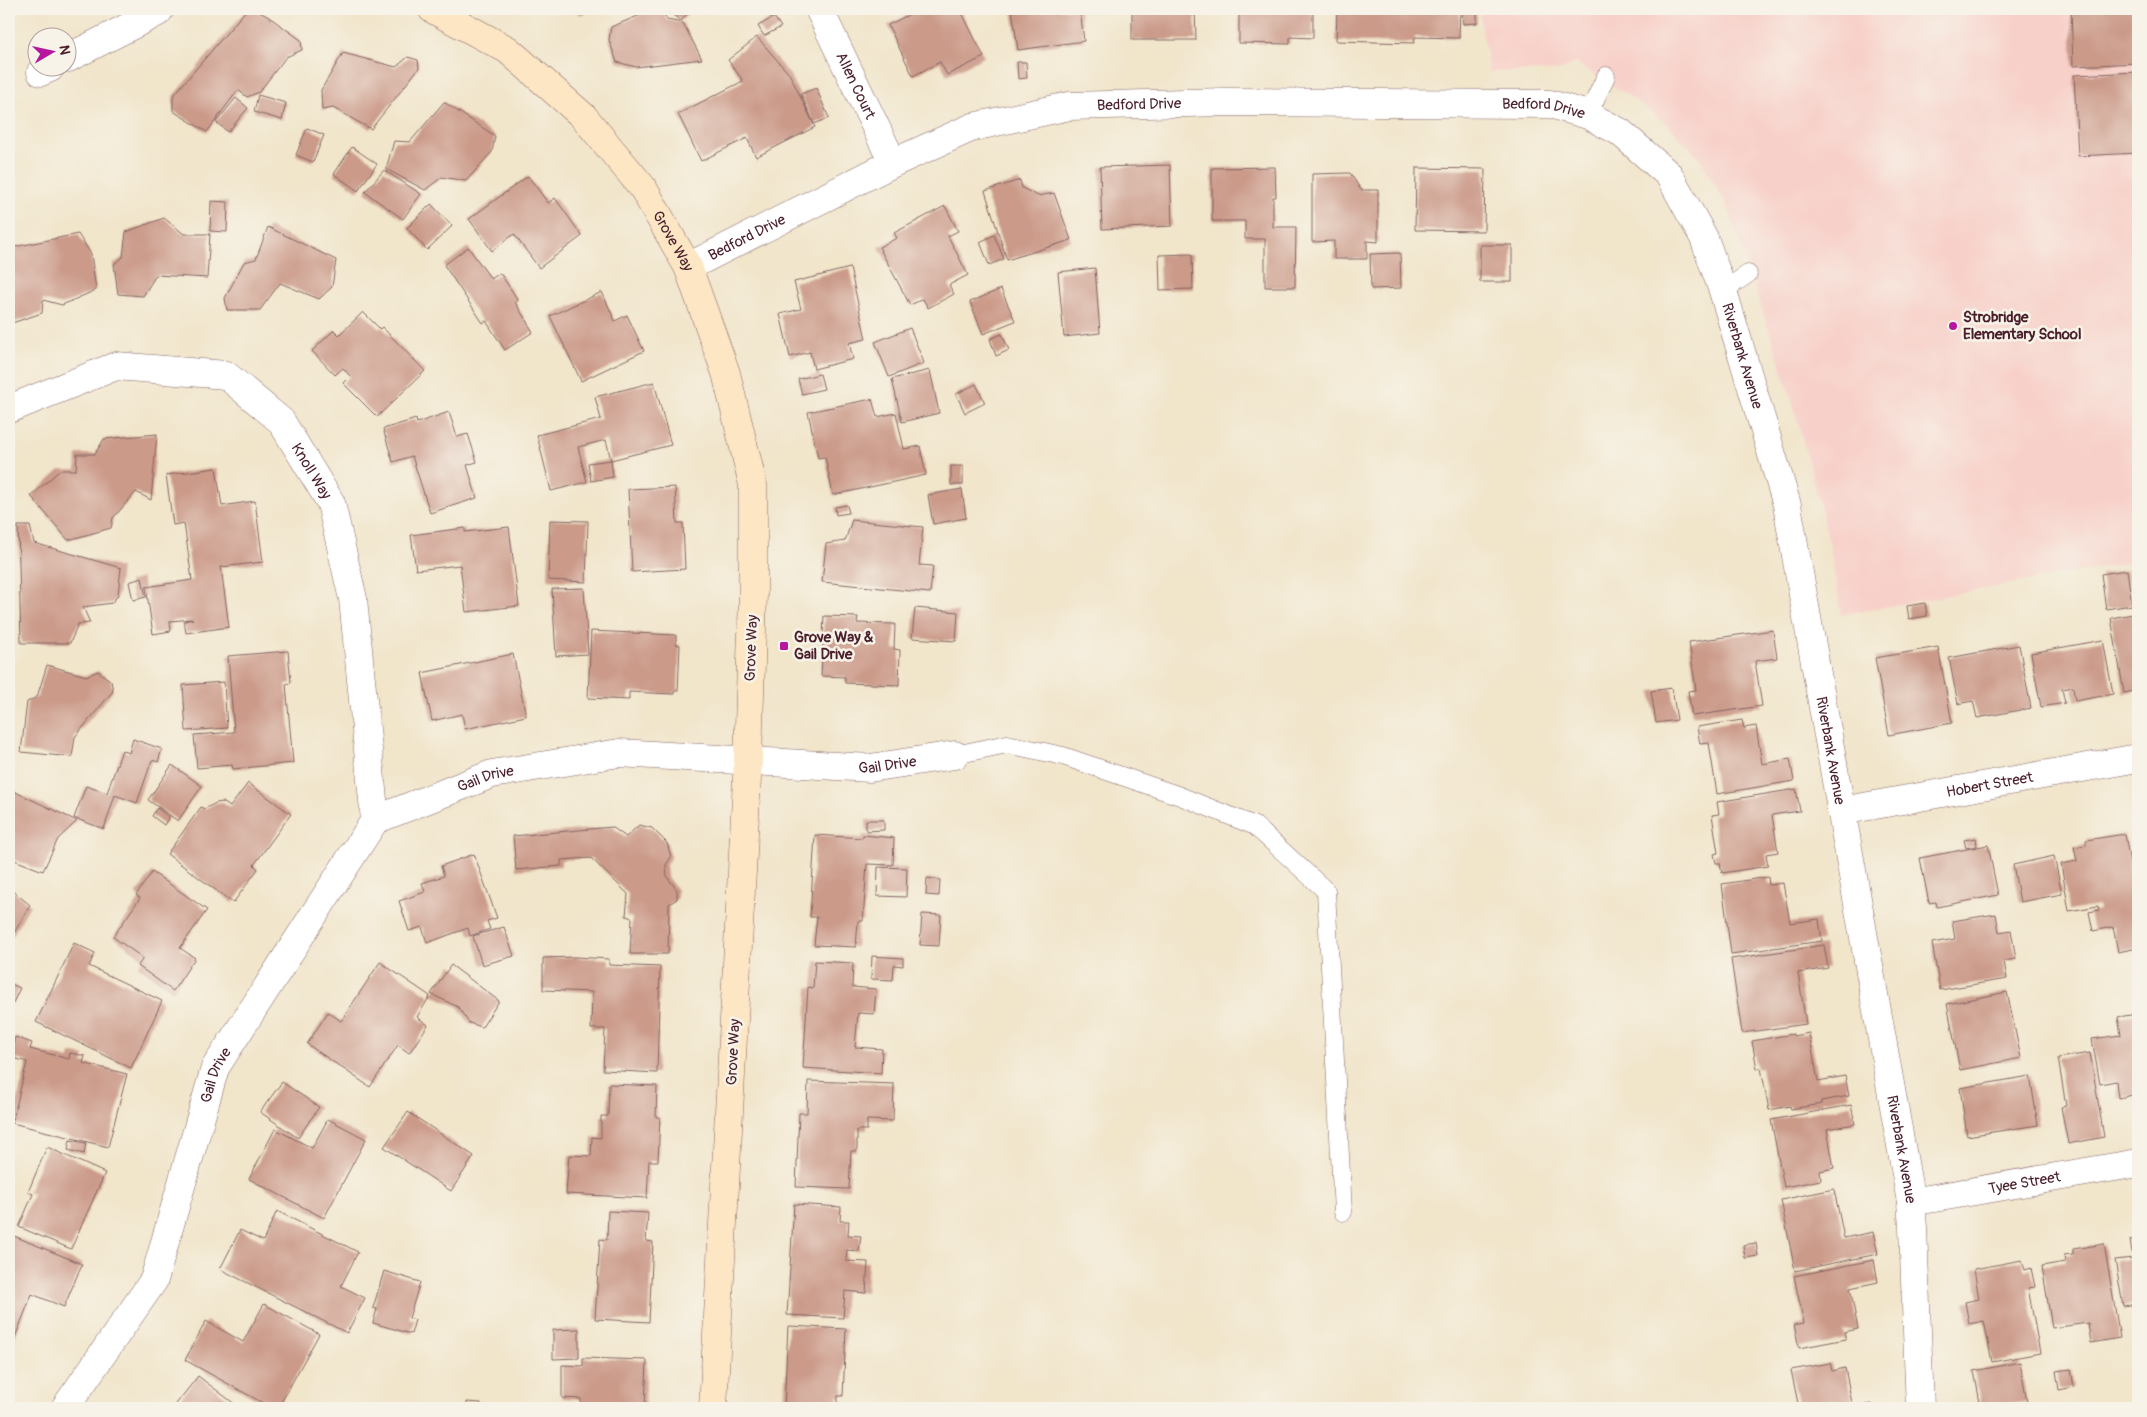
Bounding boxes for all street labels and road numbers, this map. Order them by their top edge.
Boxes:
street label: Allen Court [831,49,880,123]
street label: Bedford Drive [1097,94,1182,115]
street label: Bedford Drive [1502,95,1588,124]
street label: Grove Way [648,208,698,274]
street label: Bedford Drive [705,210,789,265]
street label: Riverbank Avenue [1717,301,1767,412]
street label: Knoll Way [287,440,336,503]
street label: Grove Way [741,614,762,682]
street label: Riverbank Avenue [1811,695,1849,807]
street label: Gail Drive [858,752,918,778]
street label: Gail Drive [455,761,516,797]
street label: Hobert Street [1945,768,2036,802]
street label: Grove Way [722,1018,745,1086]
street label: Gail Drive [196,1044,236,1105]
street label: Riverbank Avenue [1882,1094,1920,1205]
street label: Tyee Street [1987,1167,2063,1199]

